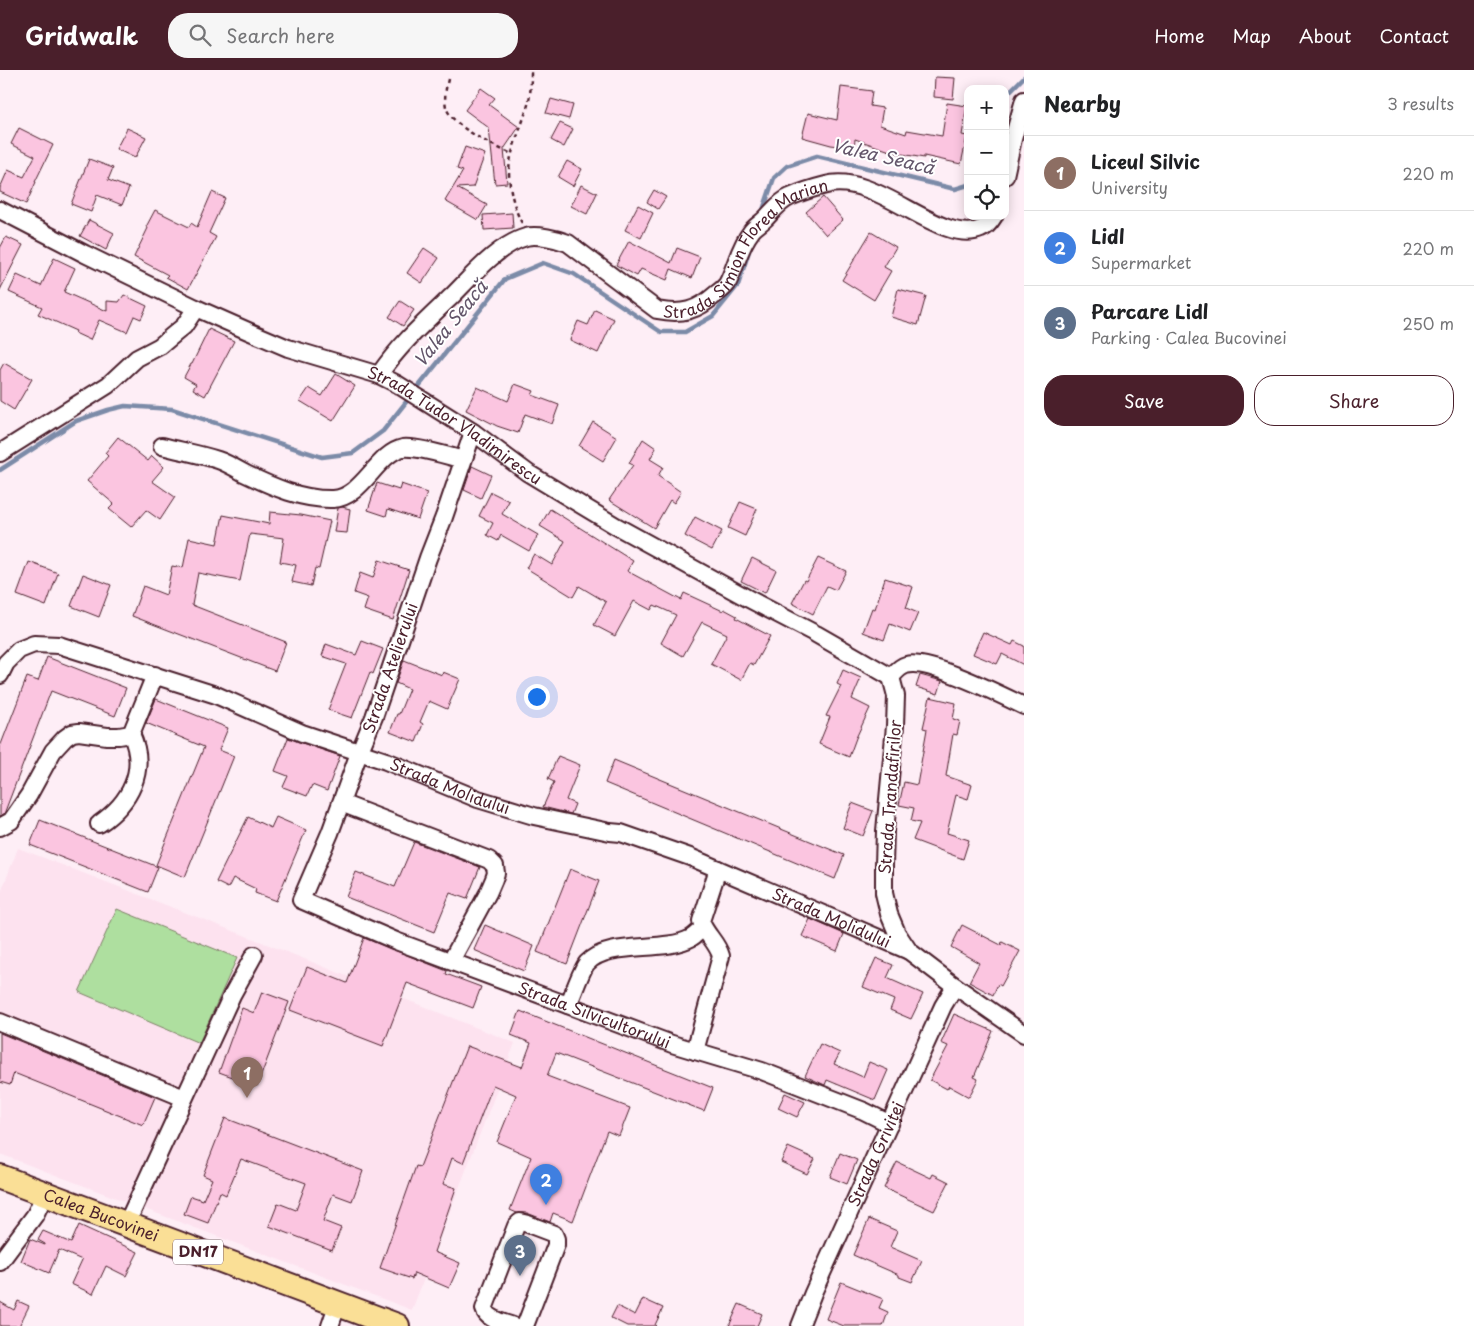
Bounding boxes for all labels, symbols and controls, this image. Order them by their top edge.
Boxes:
search box [168,13,518,58]
text: Gridwalk [25,17,138,53]
icon: search [186,21,214,49]
text: Search here [226,21,335,49]
text: Home [1154,22,1204,49]
text: Map [1232,22,1271,49]
text: About [1299,22,1351,49]
text: Contact [1379,22,1449,49]
map controls [964,85,1009,220]
button: + [964,85,1009,130]
text: Nearby [1044,87,1121,119]
text: 3 results [1387,91,1454,115]
button: − [964,130,1009,175]
water label: Valea Seacă [829,131,939,181]
text: Liceul Silvic [1091,147,1200,175]
text: 1 [1056,161,1064,185]
text: 220 m [1403,161,1454,185]
street label: Strada Simion Florea Marian [662,172,830,323]
button: locate [964,175,1009,220]
text: University [1091,175,1168,199]
text: Lidl [1091,222,1125,250]
text: 2 [1054,236,1066,260]
text: 220 m [1403,236,1454,260]
text: Supermarket [1091,250,1191,274]
water label: Valea Seacă [406,272,495,372]
text: Parcare Lidl [1091,297,1208,325]
text: 3 [1055,311,1065,335]
text: 250 m [1403,311,1454,335]
text: Parking · Calea Bucovinei [1091,325,1287,349]
street label: Strada Tudor Vladimirescu [365,359,547,490]
button: Save [1044,375,1244,426]
button: Share [1254,375,1454,426]
street label: Strada Atelierului [355,599,423,736]
your location [524,684,550,710]
street label: Strada Trandafirilor [872,718,906,875]
street label: Strada Molidului [387,751,513,819]
street label: Strada Molidului [769,881,895,953]
street label: Strada Silvicultorului [515,975,674,1054]
pin: 1 [231,1057,263,1098]
street label: Strada Griviței [841,1097,909,1210]
pin: 2 [530,1164,562,1205]
street label: Calea Bucovinei [40,1181,163,1247]
pin: 3 [504,1235,536,1276]
road number: DN17 [173,1240,223,1264]

